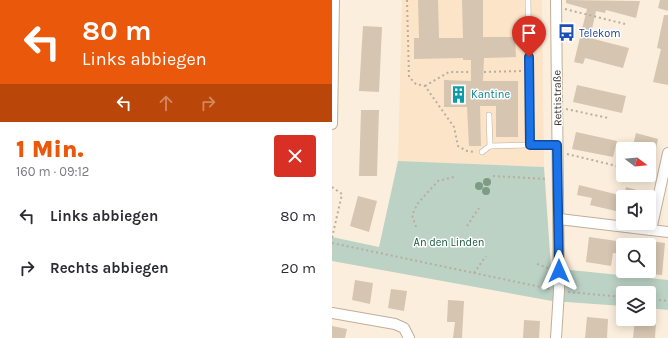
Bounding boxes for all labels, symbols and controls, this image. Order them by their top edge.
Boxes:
text: 80 m [82,14,151,47]
icon: left [16,16,68,68]
pin [512,16,546,57]
icon: arrive [518,22,540,44]
bus stop icon: Telekom [556,23,576,43]
place label: Telekom [579,27,621,40]
text: Links abbiegen [82,48,207,70]
street label: Rettistraße [551,69,564,126]
building icon: Kantine [448,84,468,104]
place label: Kantine [471,88,510,101]
icon: left [113,92,135,114]
icon: ahead [155,92,177,114]
icon: right [197,92,219,114]
text: 1 Min. [16,135,84,163]
button: close [274,135,316,177]
north arrow [616,142,656,182]
map controls [616,142,656,326]
text: 160 m · 09:12 [16,164,89,179]
button: sound [616,190,656,230]
icon: left [16,205,38,227]
text: Links abbiegen [50,207,158,225]
text: 80 m [280,207,316,225]
park label: An den Linden [414,236,484,249]
button: search [616,238,656,278]
position arrow [538,250,580,292]
icon: right [16,257,38,279]
text: Rechts abbiegen [50,259,169,277]
text: 20 m [281,259,316,277]
button: layers [616,286,656,326]

